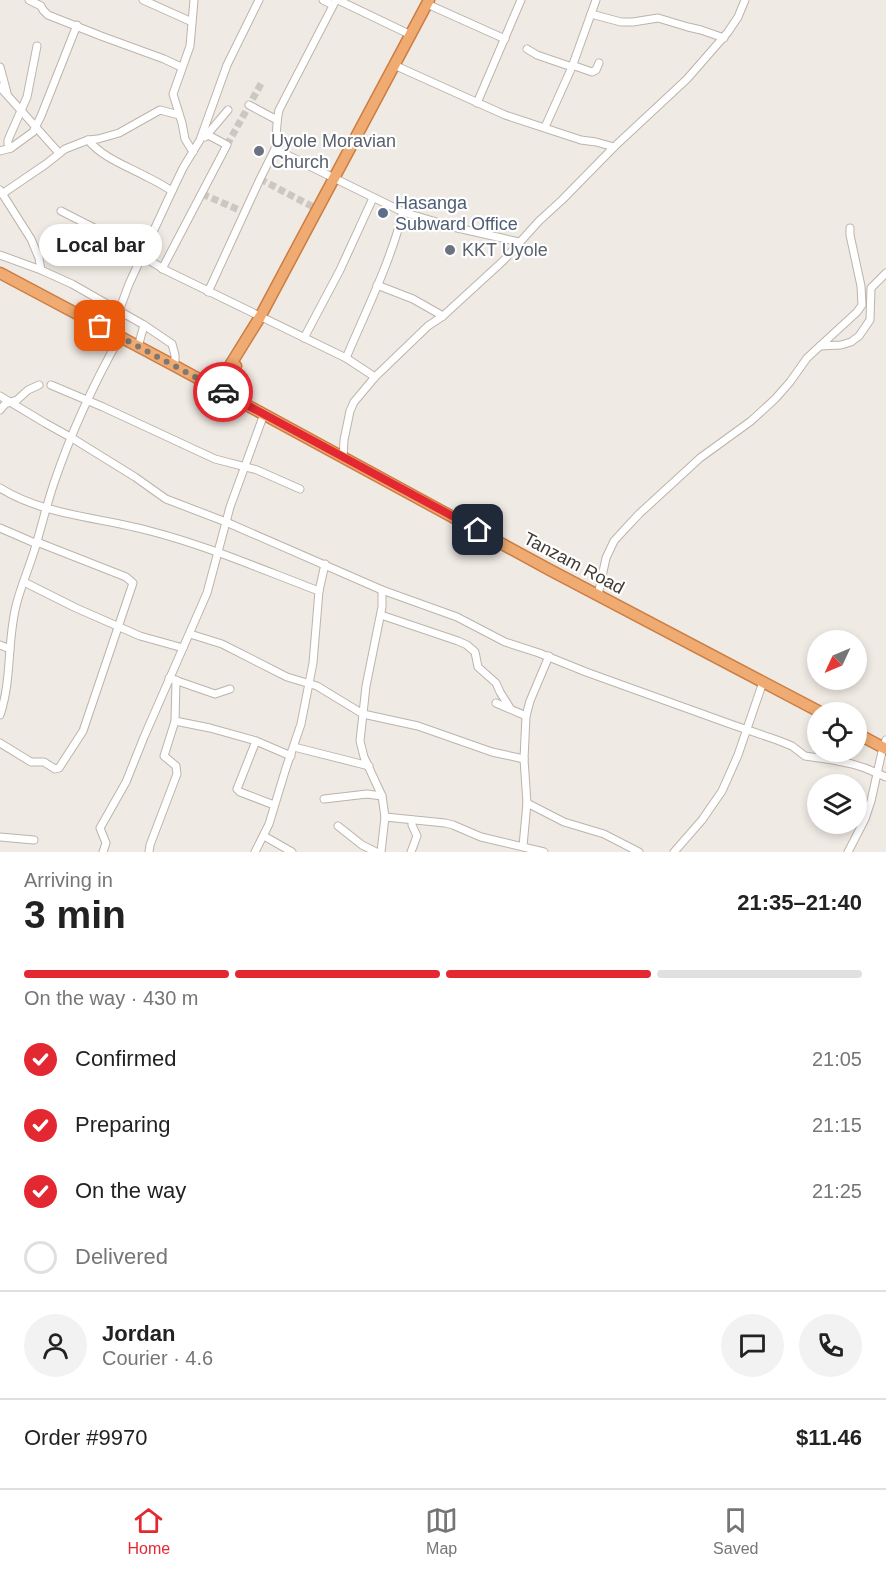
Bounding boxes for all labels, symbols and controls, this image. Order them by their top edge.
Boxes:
place label: Uyole Moravian Church [271,131,396,172]
marker: Uyole Moravian Church [252,144,266,158]
place label: Hasanga Subward Office [395,193,518,234]
marker: Hasanga Subward Office [376,206,390,220]
callout: Local bar [39,224,162,266]
text: Local bar [56,234,145,256]
place label: KKT Uyole [462,240,548,260]
marker: KKT Uyole [443,243,457,257]
pin [74,300,125,351]
icon: bag [83,309,116,342]
courier [193,362,253,422]
icon: car [207,376,240,409]
pin [452,504,503,555]
icon: home [461,513,494,546]
street label: Tanzam Road [520,528,628,598]
north arrow [807,630,867,690]
map controls [807,630,867,834]
button: locate [807,702,867,762]
button: layers [807,774,867,834]
text: Arriving in [24,869,113,891]
text: 21:35–21:40 [737,890,862,915]
text: 3 min [24,893,126,936]
text: On the way · 430 m [24,987,199,1009]
icon: check [24,1043,57,1076]
text: Confirmed [75,1046,176,1071]
text: 21:05 [812,1048,862,1070]
icon: check [24,1109,57,1142]
text: Preparing [75,1112,170,1137]
text: 21:15 [812,1114,862,1136]
icon: check [24,1175,57,1208]
text: On the way [75,1178,186,1203]
text: 21:25 [812,1180,862,1202]
text: Delivered [75,1244,168,1269]
button: person [24,1314,87,1377]
button: chat [721,1314,784,1377]
button: phone [799,1314,862,1377]
text: Jordan [102,1321,175,1346]
text: Courier · 4.6 [102,1347,213,1369]
text: Order #9970 [24,1425,148,1450]
text: $11.46 [796,1425,862,1450]
tab: Home [127,1504,170,1558]
tab: Map [425,1504,458,1558]
tab: Saved [713,1504,758,1558]

